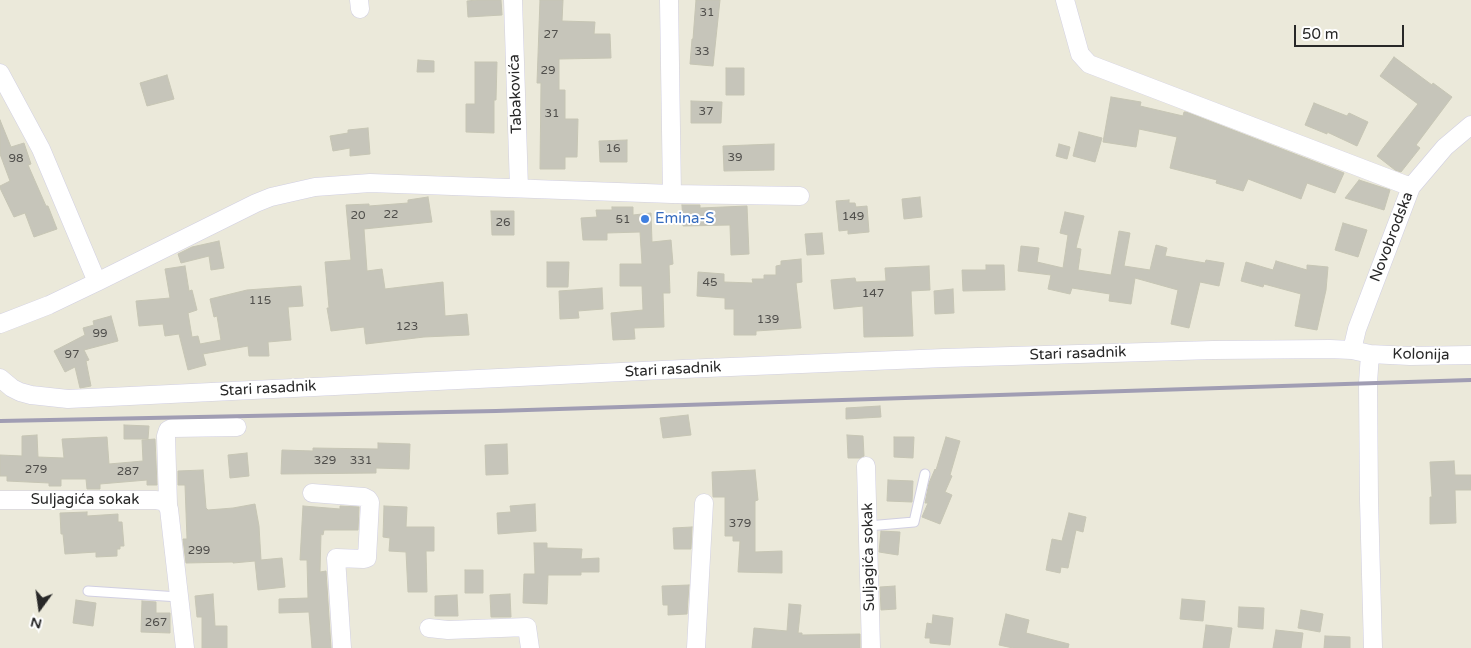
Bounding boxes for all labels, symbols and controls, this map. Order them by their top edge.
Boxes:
house number: 31 [699,6,715,20]
scale bar [1296,15,1406,47]
text: 50 m [1302,25,1339,43]
house number: 27 [543,28,559,42]
house number: 33 [694,45,710,59]
street label: Tabakovića [506,54,526,134]
house number: 29 [540,64,556,78]
house number: 37 [698,105,714,119]
house number: 31 [544,107,560,121]
house number: 16 [605,142,621,156]
house number: 39 [727,151,743,165]
house number: 98 [8,152,24,166]
street label: Novobrodska [1367,189,1417,285]
house number: 22 [383,208,399,222]
house number: 20 [350,209,366,223]
place label: Emina-S [655,210,715,228]
house number: 149 [842,210,864,224]
house number: 51 [615,213,631,227]
marker: Emina-S [639,213,651,225]
house number: 26 [495,216,511,230]
house number: 45 [702,276,718,290]
house number: 147 [862,287,884,301]
house number: 115 [249,294,271,308]
house number: 139 [757,313,779,327]
house number: 123 [396,320,418,334]
house number: 99 [92,327,108,341]
street label: Stari rasadnik [1029,343,1127,365]
street label: Kolonija [1392,346,1450,364]
house number: 97 [64,348,80,362]
street label: Stari rasadnik [624,358,722,382]
street label: Stari rasadnik [219,377,317,401]
house number: 329 [314,454,336,468]
house number: 331 [350,454,372,468]
house number: 279 [25,463,47,477]
house number: 287 [117,465,139,479]
street label: Suljagića sokak [31,491,139,509]
street label: Suljagića sokak [859,503,879,611]
house number: 379 [729,517,751,531]
house number: 299 [188,544,210,558]
north arrow [15,583,65,633]
text: N [29,613,44,633]
house number: 267 [145,616,167,630]

